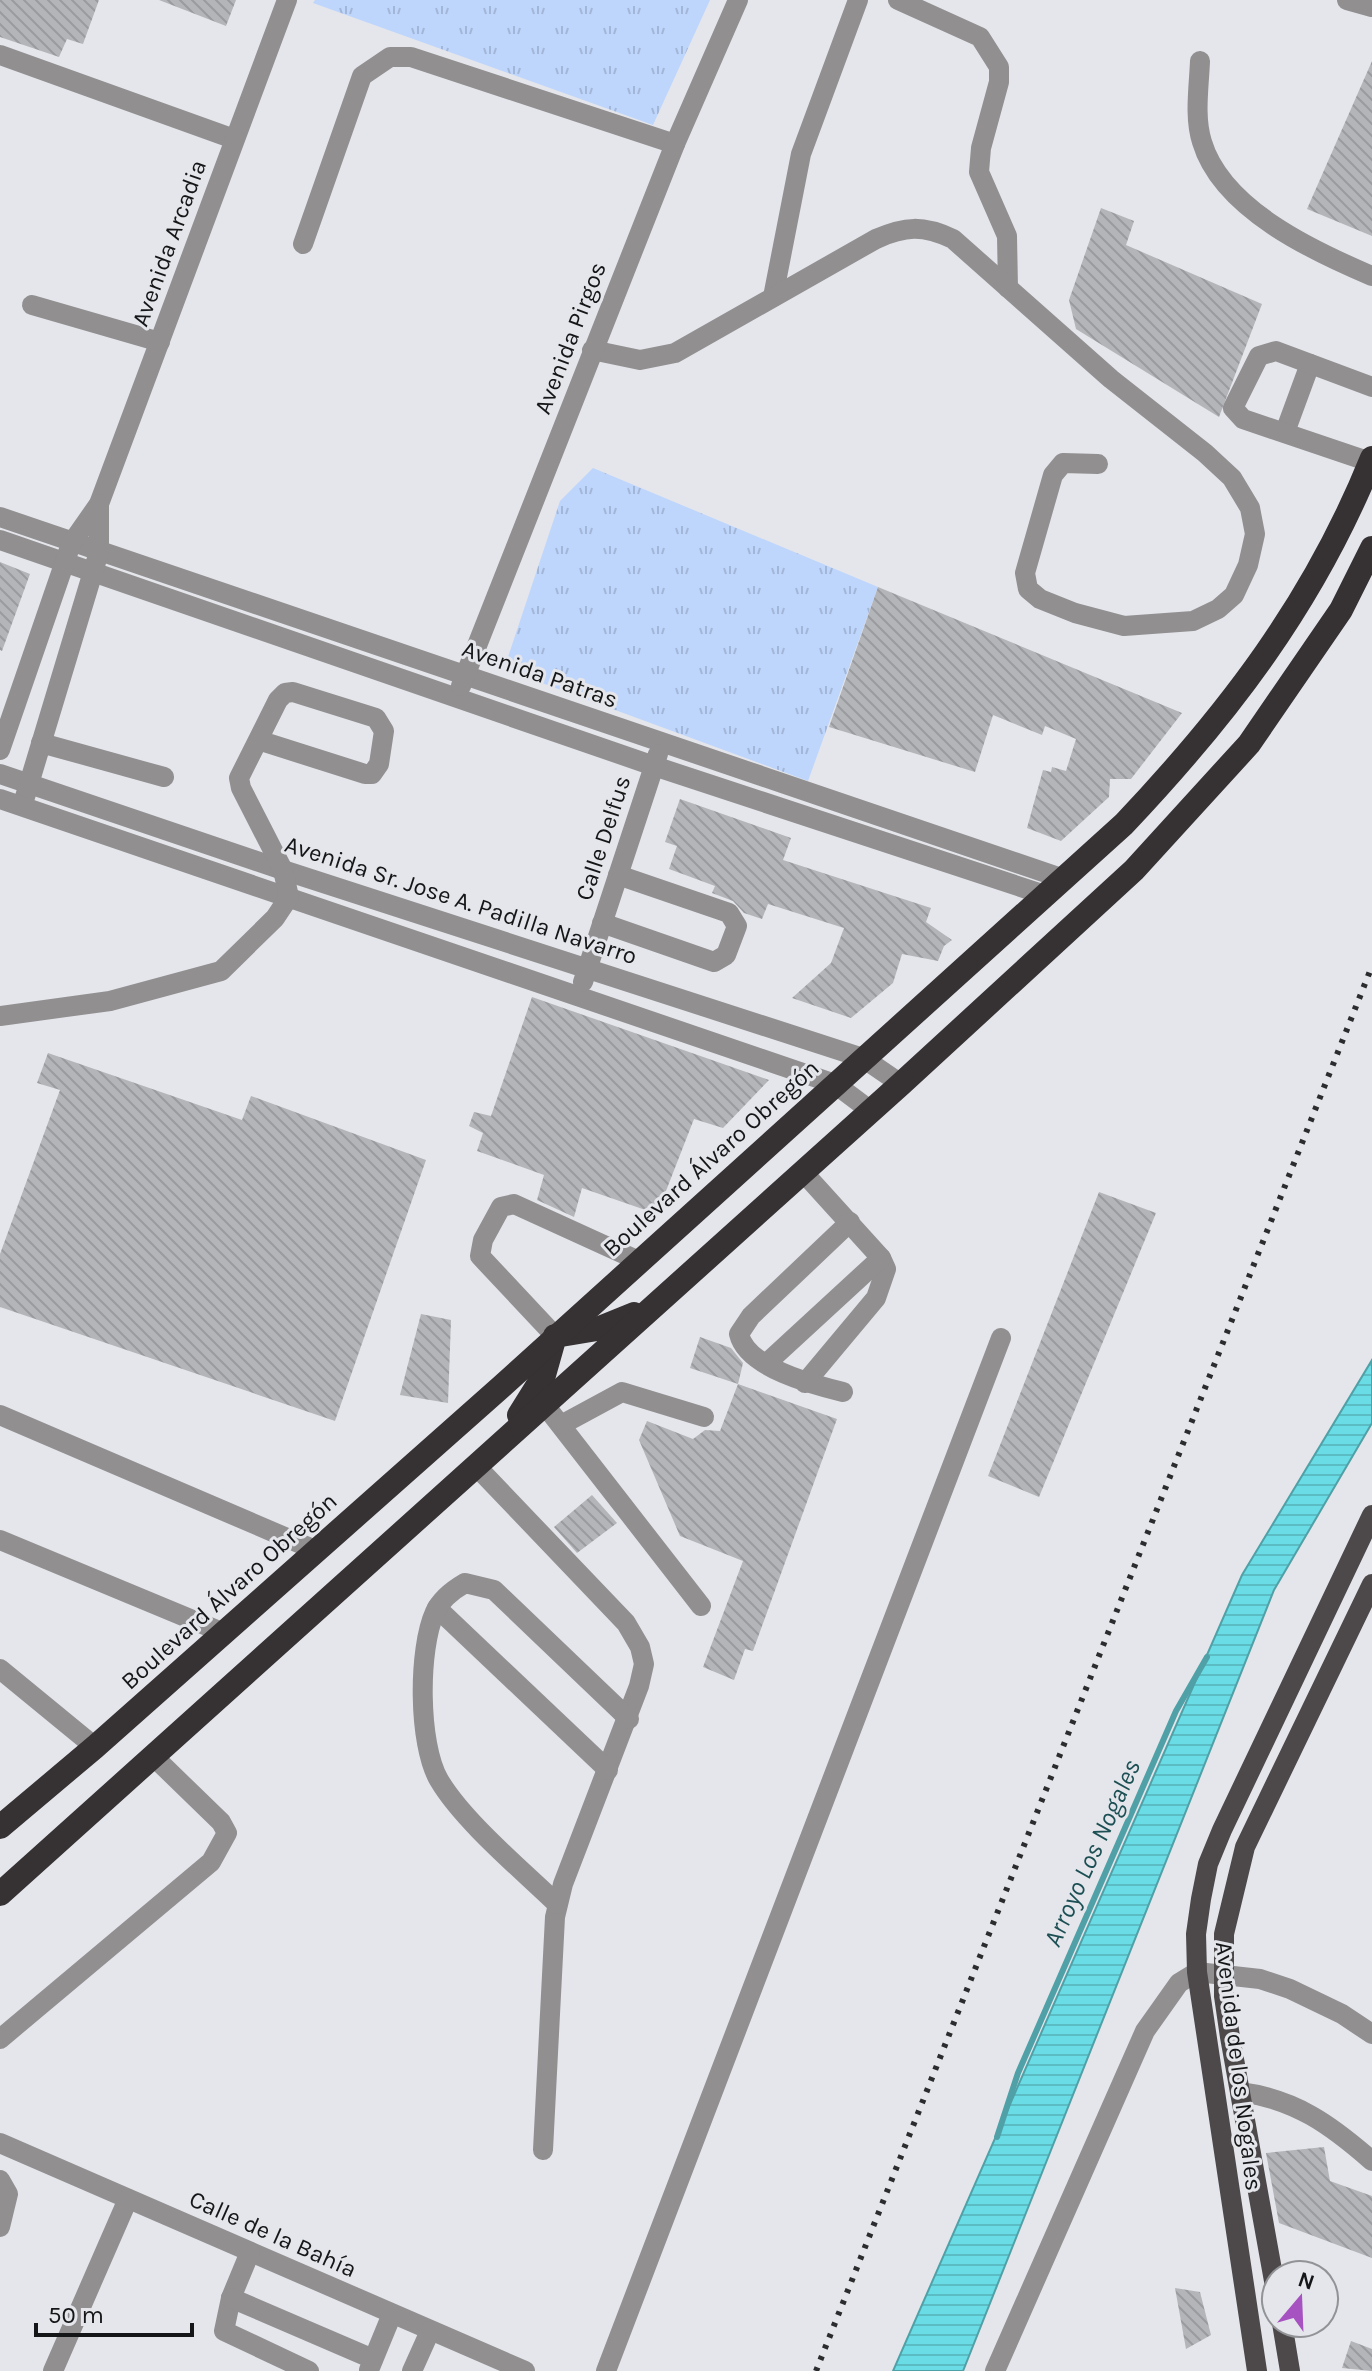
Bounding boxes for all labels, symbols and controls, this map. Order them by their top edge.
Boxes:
street label: Avenida Arcadia [126,156,212,330]
street label: Avenida Pirgos [528,258,612,418]
street label: Avenida Patras [459,634,621,714]
street label: Calle Delfus [570,772,636,904]
street label: Avenida Sr. Jose A. Padilla Navarro [281,830,641,970]
street label: Boulevard Álvaro Obregón [597,1053,825,1262]
street label: Boulevard Álvaro Obregón [115,1486,343,1695]
water label: Arroyo Los Nogales [1037,1755,1147,1951]
street label: Avenida de los Nogales [1210,1940,1268,2192]
street label: Calle de la Bahía [185,2185,361,2283]
north arrow [1260,2259,1340,2339]
text: N [1294,2266,1318,2296]
scale bar [36,2287,192,2337]
text: 50 m [48,2301,104,2329]

